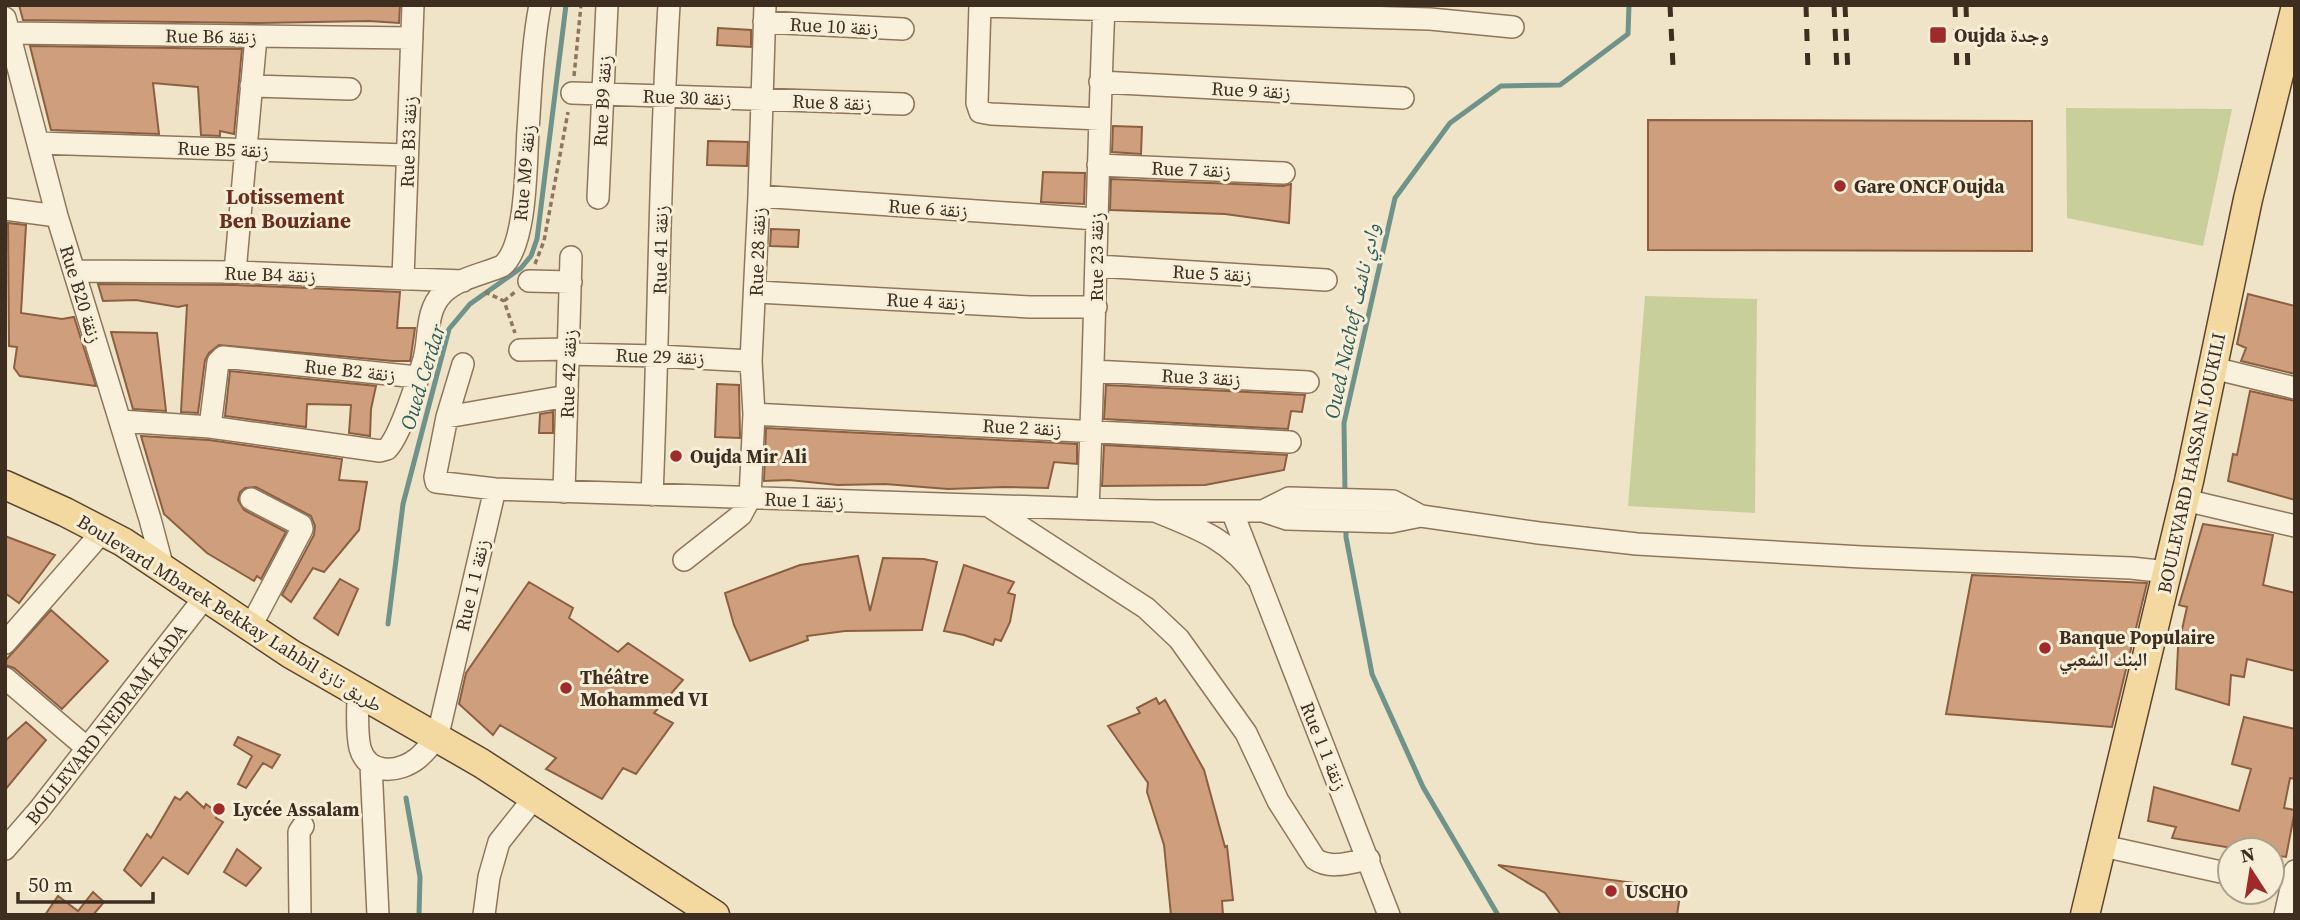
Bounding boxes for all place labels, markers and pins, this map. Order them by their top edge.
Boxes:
place label: Oujda وجدة [1954,22,2049,48]
marker: Oujda وجدة [1928,25,1948,45]
place label: Gare ONCF Oujda [1854,173,2005,199]
marker: Gare ONCF Oujda [1832,178,1848,194]
place label: Oujda Mir Ali [690,443,807,469]
marker: Oujda Mir Ali [668,448,684,464]
place label: Banque Populaire البنك الشعبي [2059,624,2215,675]
marker: Banque Populaire البنك الشعبي [2037,640,2053,656]
place label: Théâtre Mohammed VI [580,664,708,712]
marker: Théâtre Mohammed VI [558,680,574,696]
place label: Lycée Assalam [233,796,360,822]
marker: Lycée Assalam [211,801,227,817]
place label: USCHO [1625,878,1688,904]
marker: USCHO [1603,883,1619,899]

